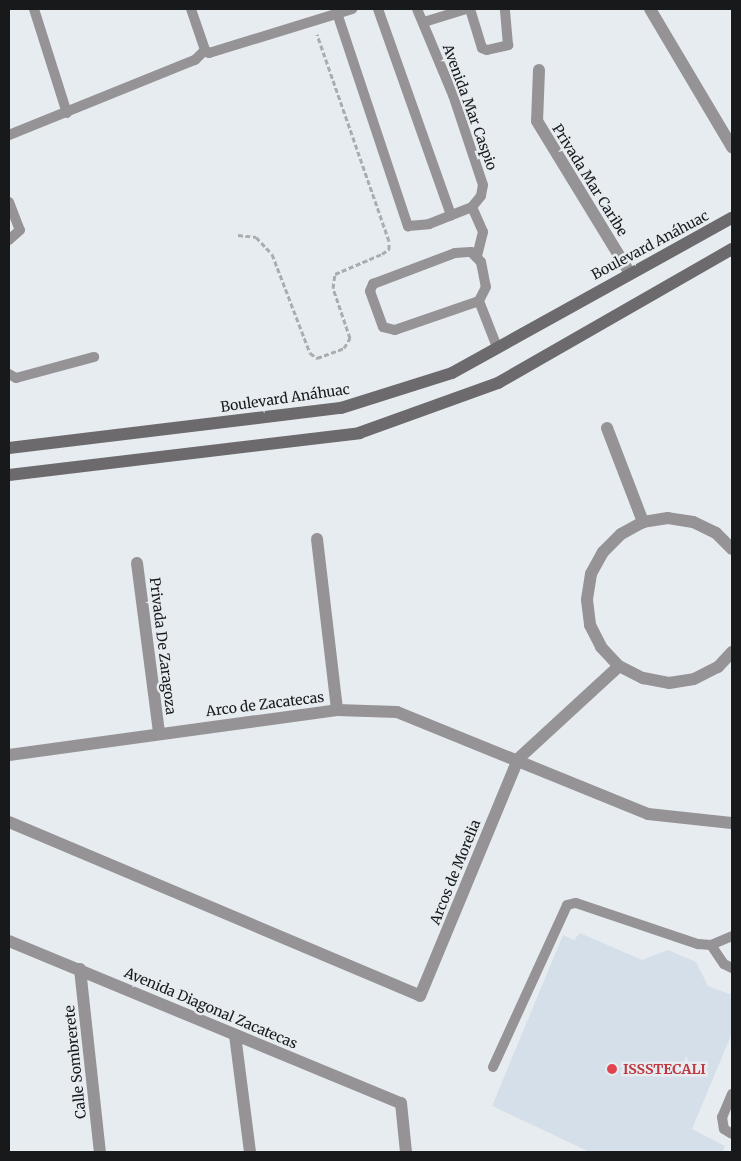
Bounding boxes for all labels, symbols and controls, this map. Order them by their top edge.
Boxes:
street label: Avenida Mar Caspio [439,42,501,172]
street label: Privada Mar Caribe [549,121,631,239]
street label: Boulevard Anáhuac [589,207,711,283]
street label: Boulevard Anáhuac [219,381,351,415]
street label: Privada De Zaragoza [146,576,180,716]
street label: Arco de Zacatecas [205,688,325,720]
street label: Arcos de Morelia [426,817,484,927]
street label: Avenida Diagonal Zacatecas [122,964,300,1052]
street label: Calle Sombrerete [61,1004,89,1120]
place label: ISSSTECALI [623,1061,706,1077]
marker: ISSSTECALI [605,1062,619,1076]

